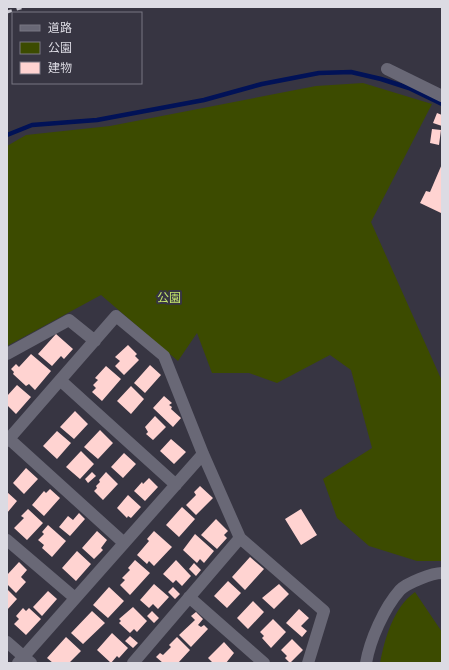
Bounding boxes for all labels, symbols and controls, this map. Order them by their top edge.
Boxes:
legend [12,12,142,84]
text: 道路 [48,21,72,35]
text: 公園 [48,41,72,55]
text: 建物 [48,61,72,75]
park label: 公園 [157,291,181,305]

